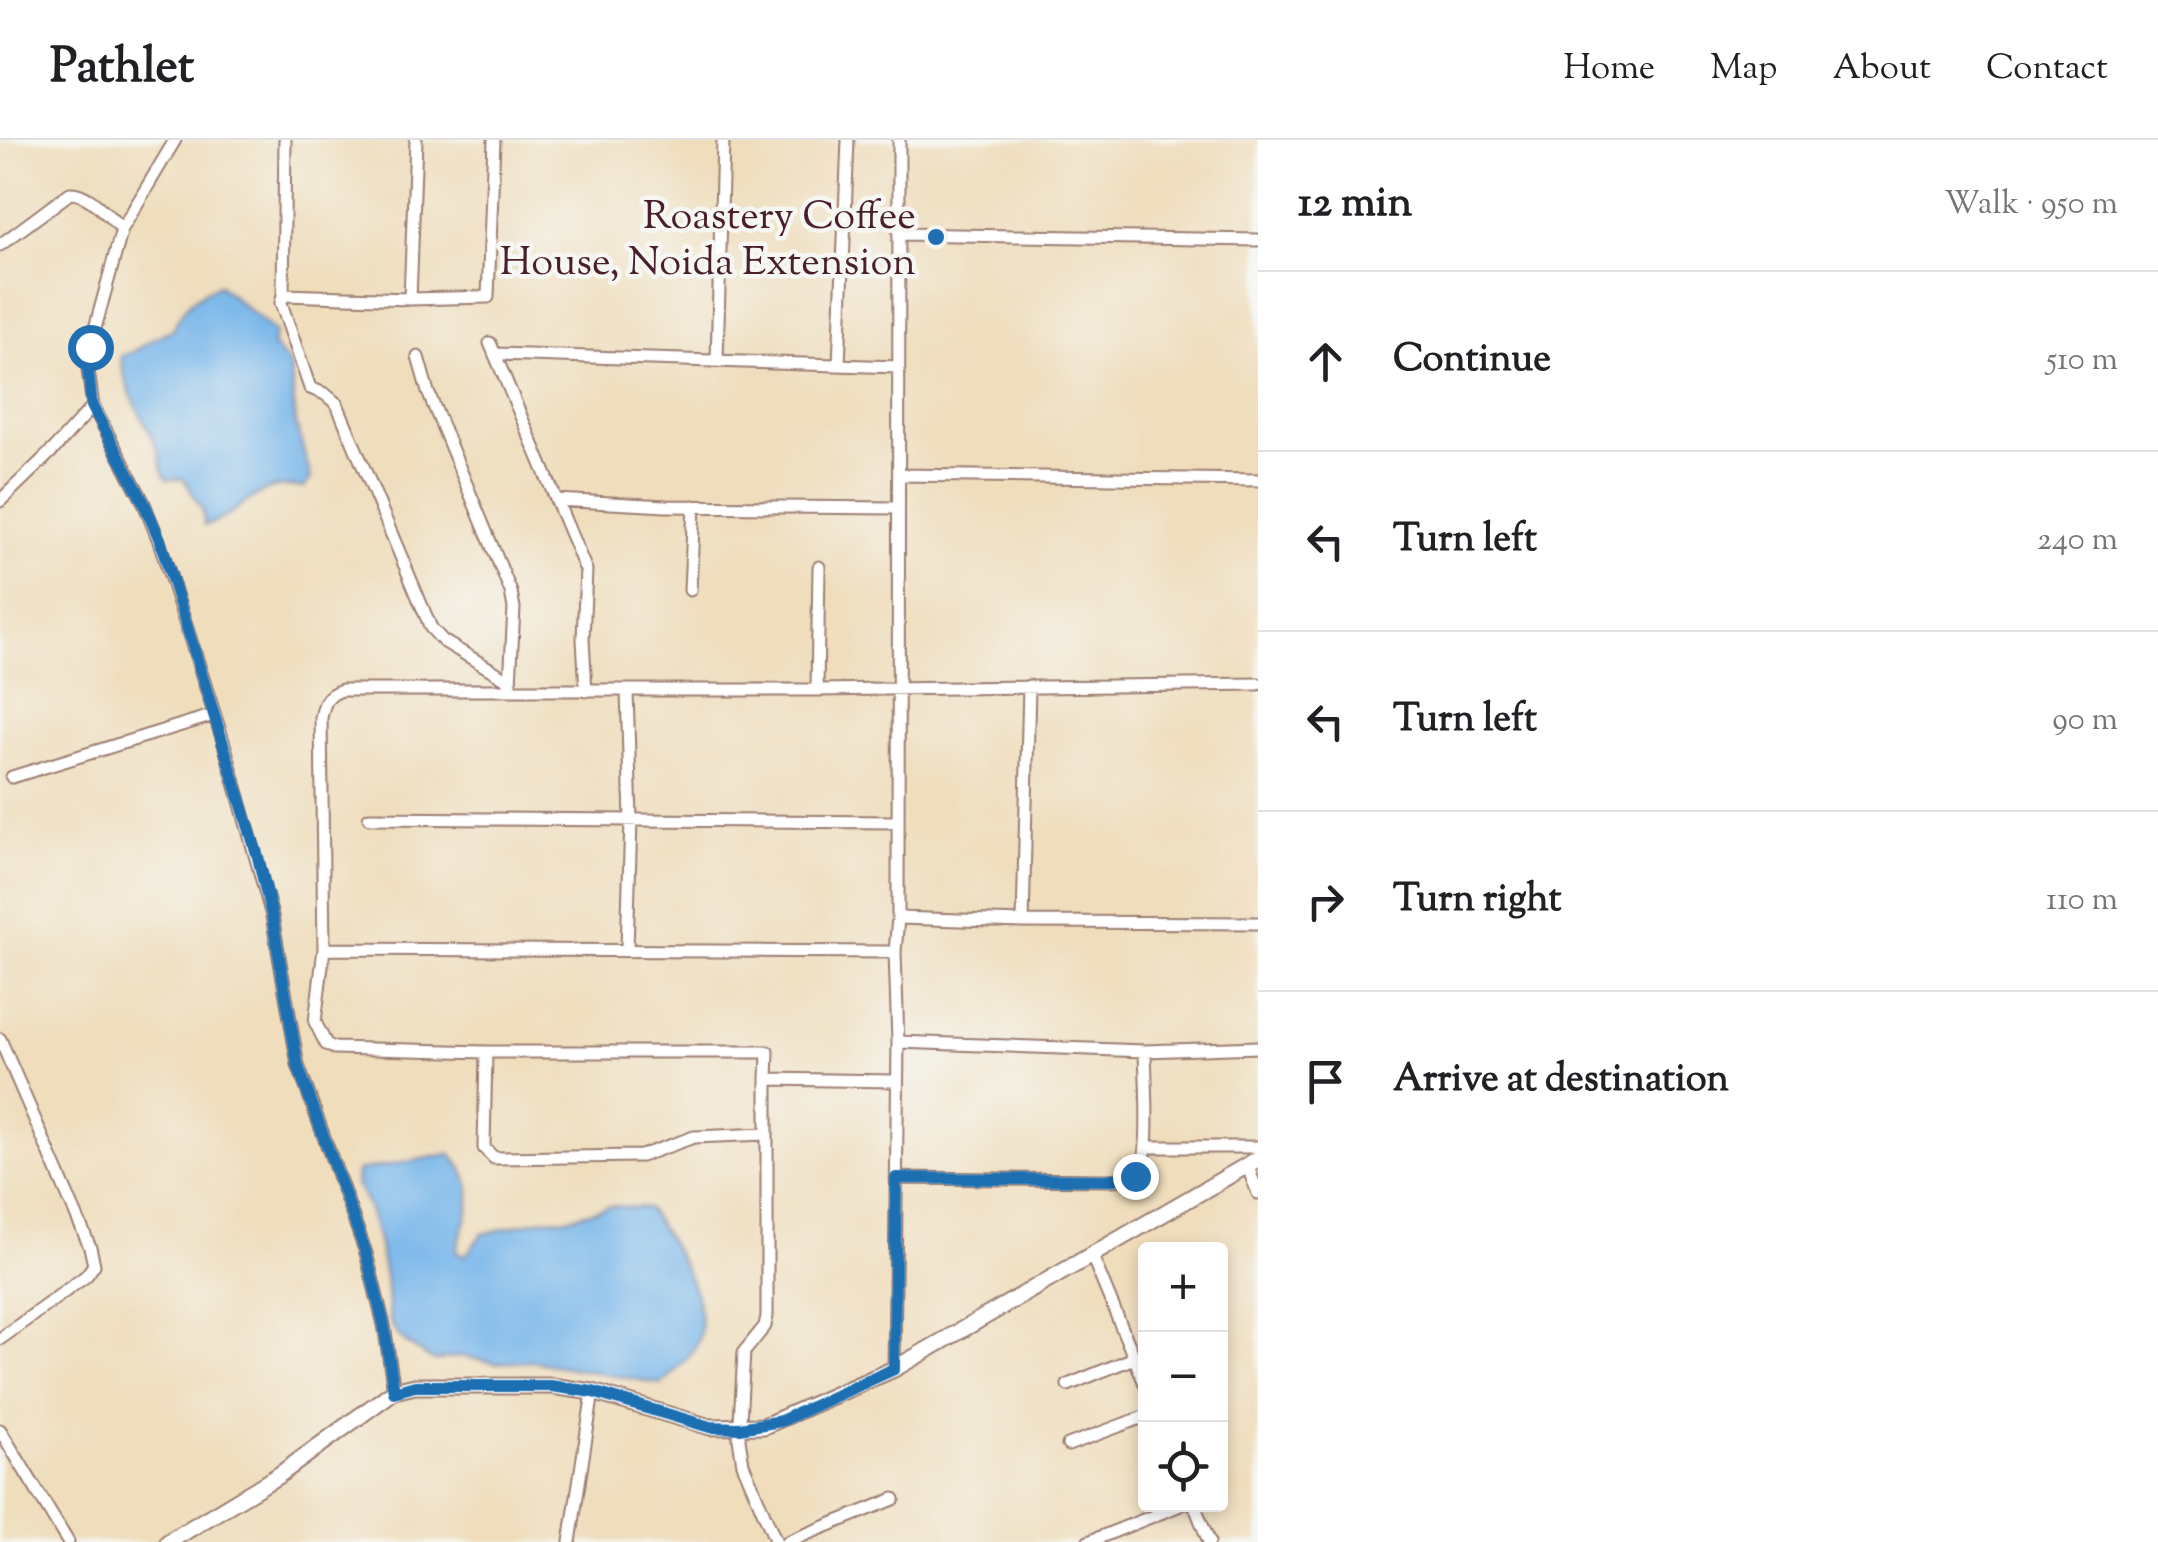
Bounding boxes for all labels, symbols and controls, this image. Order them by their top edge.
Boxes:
text: Pathlet [50,35,194,104]
text: Home [1563,44,1655,95]
text: Map [1710,44,1778,95]
text: About [1833,44,1931,95]
text: Contact [1986,44,2108,95]
text: 12 min [1298,175,1412,235]
text: Walk · 950 m [1944,182,2118,228]
place label: Roastery Coffee House, Noida Extension [500,190,916,293]
marker: Roastery Coffee House, Noida Extension [925,226,947,248]
route start [68,325,114,371]
icon: ahead [1298,334,1353,389]
text: Continue [1393,334,1551,388]
text: 510 m [2046,338,2118,384]
icon: left [1298,514,1353,569]
text: Turn left [1393,514,1537,568]
text: 240 m [2037,518,2118,564]
icon: left [1298,694,1353,749]
text: Turn left [1393,694,1537,748]
text: 90 m [2052,698,2118,744]
icon: right [1298,874,1353,929]
text: Turn right [1393,874,1561,928]
text: 110 m [2046,878,2118,924]
icon: arrive [1298,1054,1353,1109]
text: Arrive at destination [1393,1054,1729,1108]
route end [1113,1154,1159,1200]
map controls [1138,1242,1228,1512]
button: + [1138,1242,1228,1332]
button: − [1138,1332,1228,1422]
button: locate [1138,1422,1228,1512]

